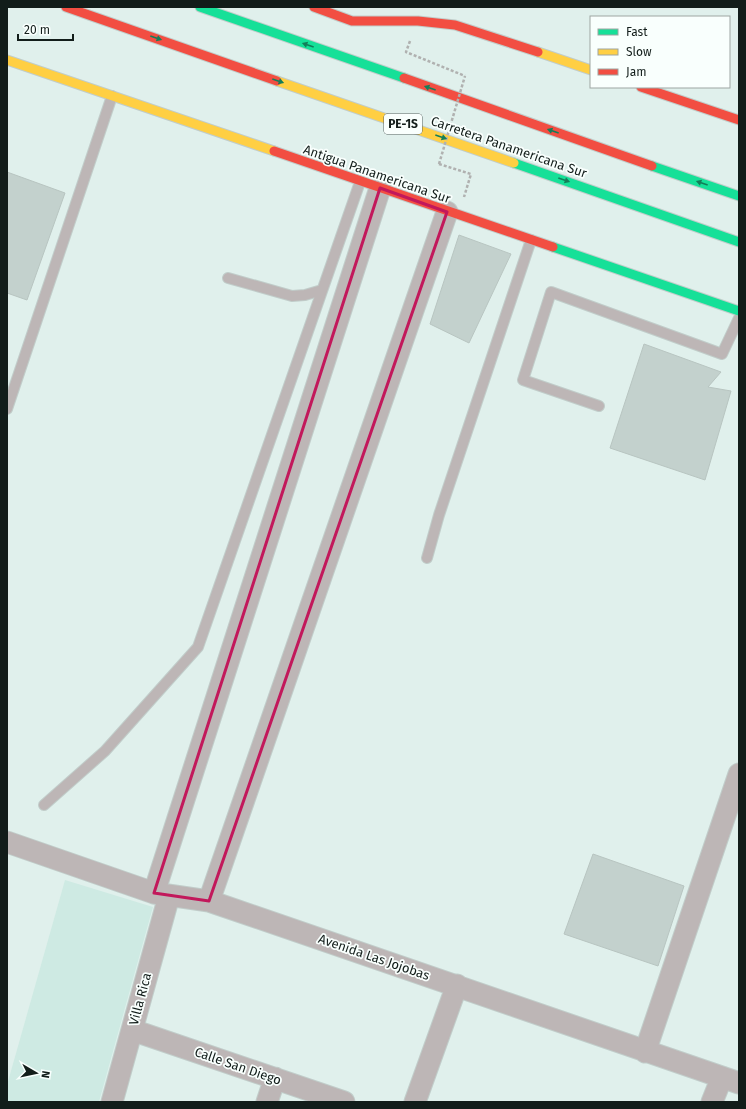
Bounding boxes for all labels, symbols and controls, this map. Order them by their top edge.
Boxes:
scale bar [18,16,73,42]
legend [590,16,730,88]
text: 20 m [24,23,50,37]
text: Fast [626,25,648,39]
one-way arrow [150,35,162,41]
one-way arrow [301,41,313,47]
text: Slow [626,45,652,59]
text: Jam [626,65,646,79]
one-way arrow [273,78,285,84]
one-way arrow [424,84,436,90]
street label: Carretera Panamericana Sur [429,113,589,181]
road number: PE-1S [384,114,422,134]
one-way arrow [547,127,559,133]
one-way arrow [435,135,447,141]
street label: Antigua Panamericana Sur [301,142,453,206]
one-way arrow [558,178,570,184]
one-way arrow [696,180,708,186]
street label: Avenida Las Jojobas [316,931,432,983]
street label: Villa Rica [126,971,154,1027]
street label: Calle San Diego [193,1044,283,1088]
north arrow [16,1053,56,1093]
text: N [38,1070,52,1079]

